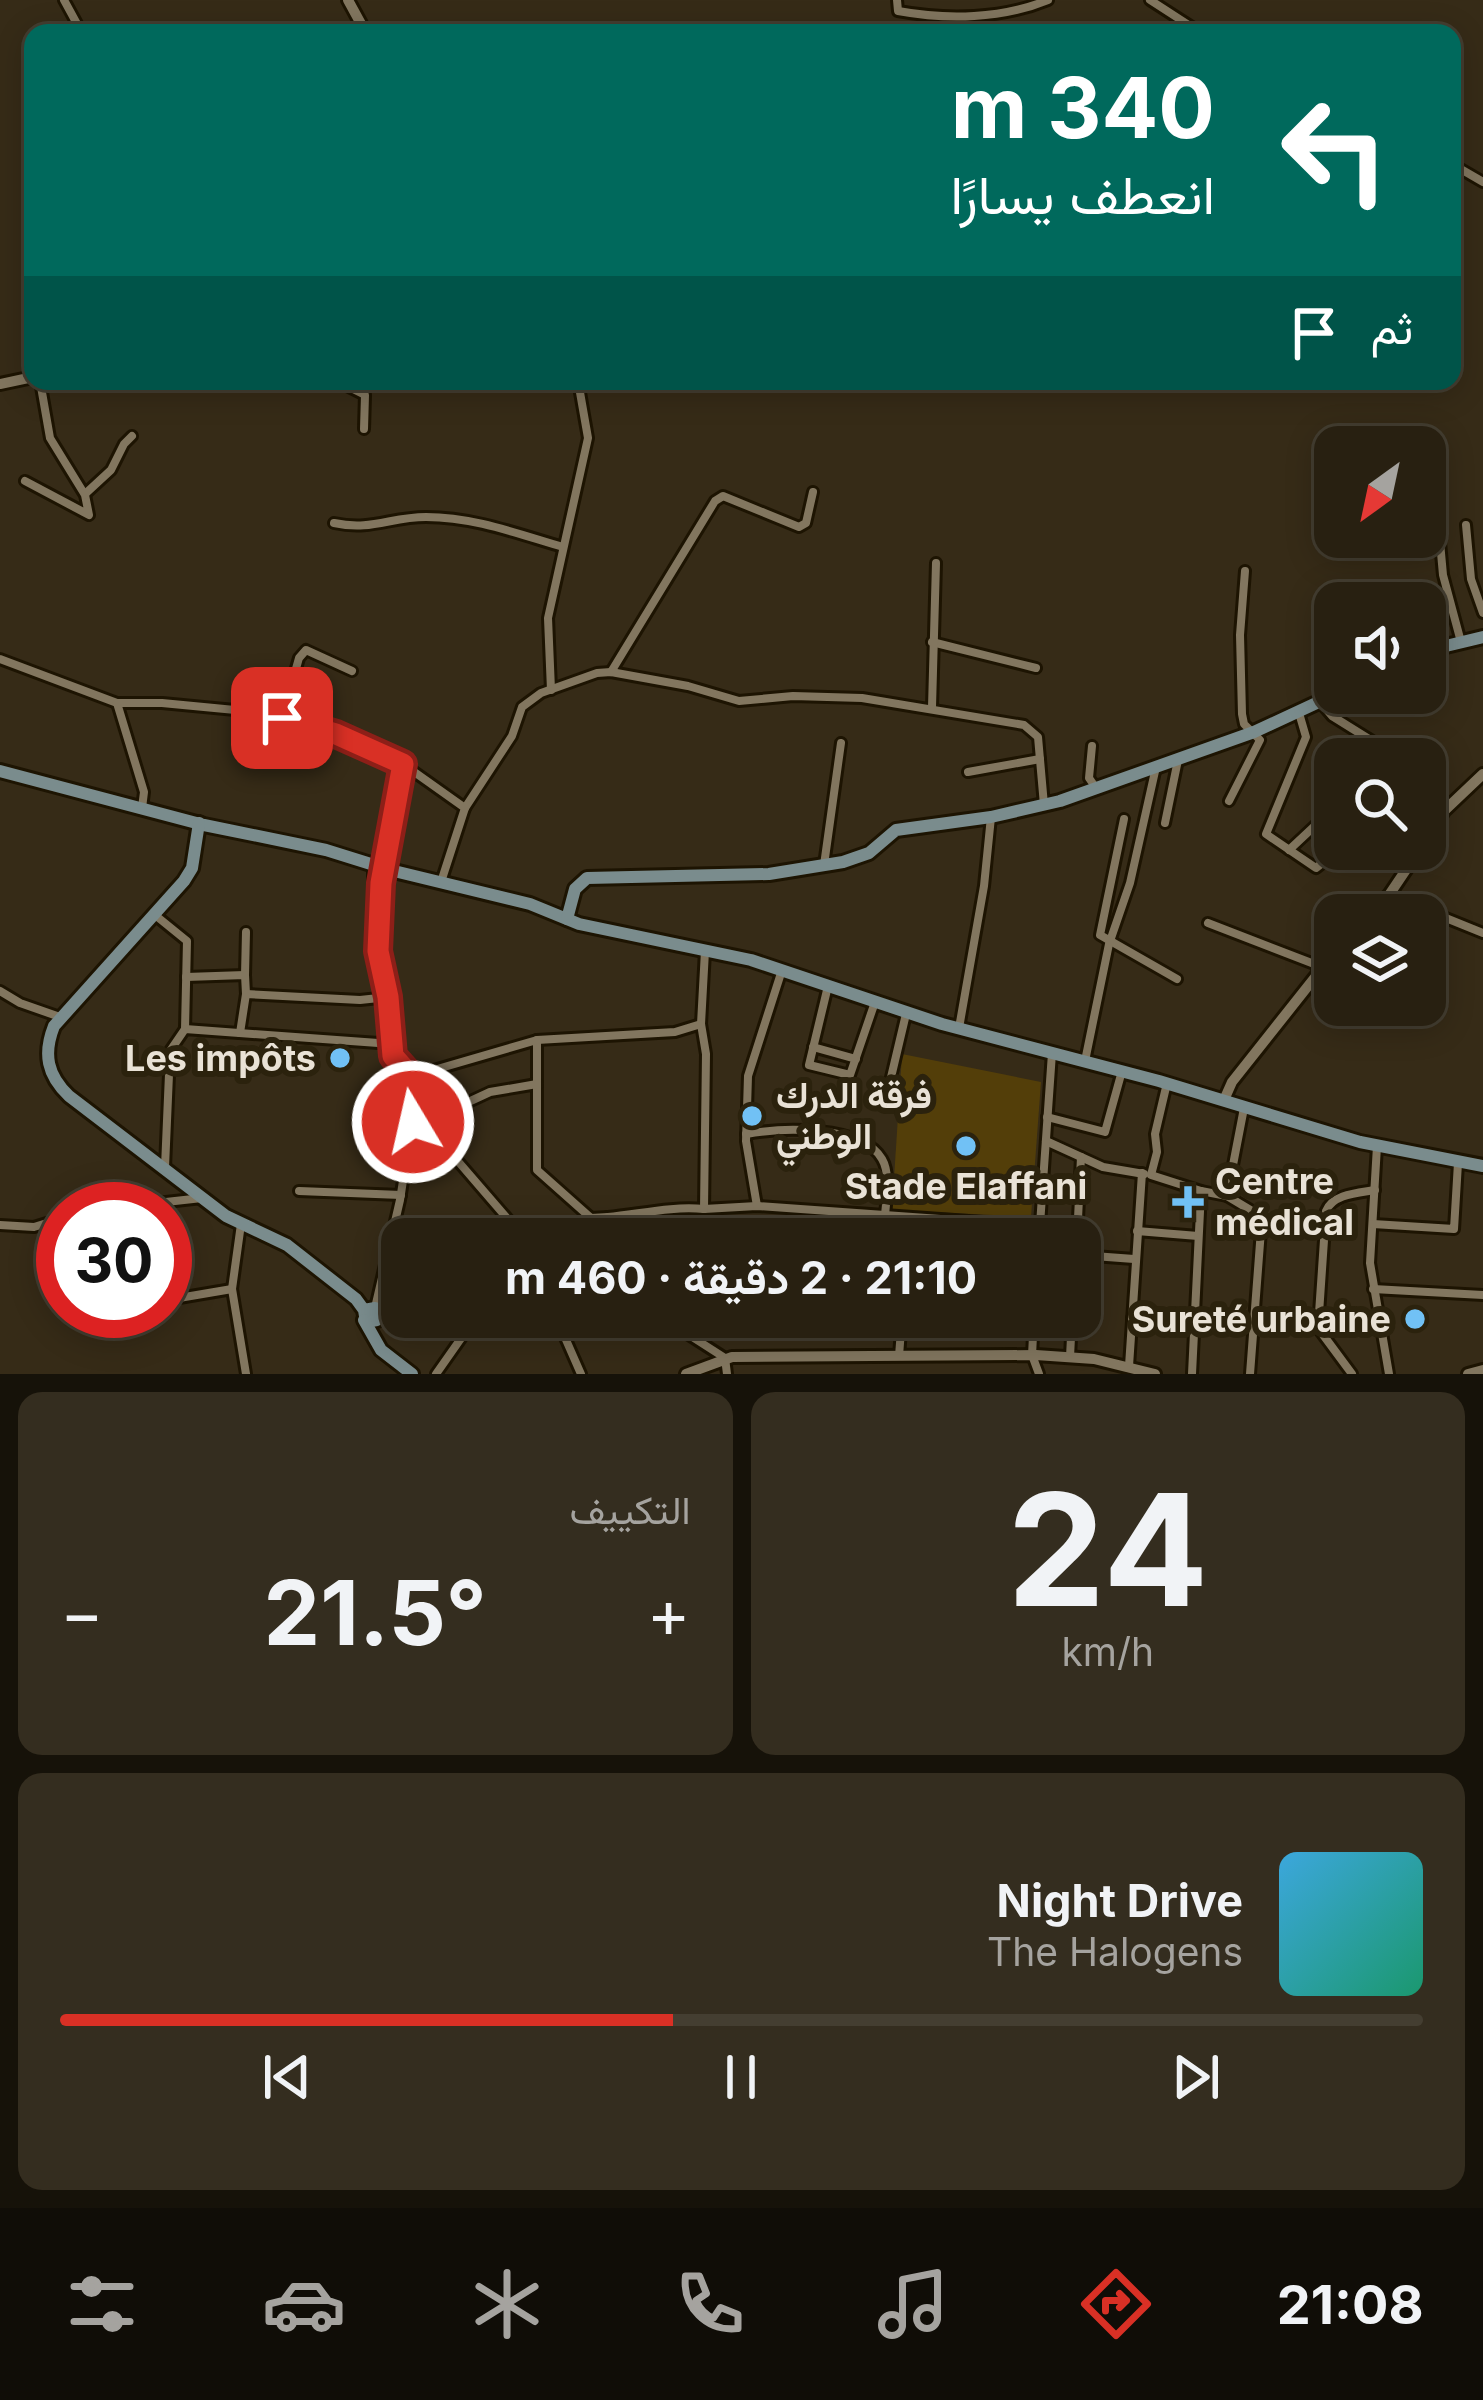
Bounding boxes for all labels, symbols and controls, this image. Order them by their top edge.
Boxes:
text: 340 m [951,57,1215,158]
icon: left [1257,72,1413,228]
text: انعطف يسارًا [951,162,1215,227]
icon: arrive [1281,300,1347,366]
text: ثم [1371,300,1413,355]
north arrow [1314,426,1446,558]
map controls [1314,426,1446,1026]
button: sound [1314,582,1446,714]
pin [231,667,333,769]
icon: arrive [249,685,315,751]
button: search [1314,738,1446,870]
button: layers [1314,894,1446,1026]
place label: Les impôts [125,1036,316,1080]
marker: Les impôts [327,1045,353,1071]
position arrow [350,1059,476,1185]
place label: فرقة الدرك الوطني [776,1073,932,1166]
marker: فرقة الدرك الوطني [739,1103,765,1129]
marker: Stade Elaffani [953,1133,979,1159]
place label: Centre médical [1215,1159,1354,1244]
place label: Stade Elaffani [845,1164,1087,1208]
speed limit sign: 30 [36,1182,192,1338]
marker: Centre médical [1172,1186,1204,1218]
text: 21:10 · 2 دقيقة · 460 m [505,1250,977,1305]
place label: Sureté urbaine [1132,1297,1391,1341]
marker: Sureté urbaine [1402,1306,1428,1332]
text: 24 [1007,1455,1208,1644]
text: التكييف [570,1486,691,1533]
text: 21.5° [264,1558,487,1667]
text: − [60,1573,104,1653]
text: + [647,1573,691,1653]
text: km/h [1061,1628,1154,1675]
text: Night Drive [997,1873,1243,1928]
text: The Halogens [987,1928,1243,1975]
icon: previous [254,2044,320,2110]
icon: pause [708,2044,774,2110]
icon: next [1163,2044,1229,2110]
icon: filters [60,2262,144,2346]
icon: car [262,2262,346,2346]
icon: climate [465,2262,549,2346]
icon: phone [668,2262,752,2346]
icon: music [871,2262,955,2346]
icon: directions [1074,2262,1158,2346]
text: 21:08 [1277,2272,1424,2337]

